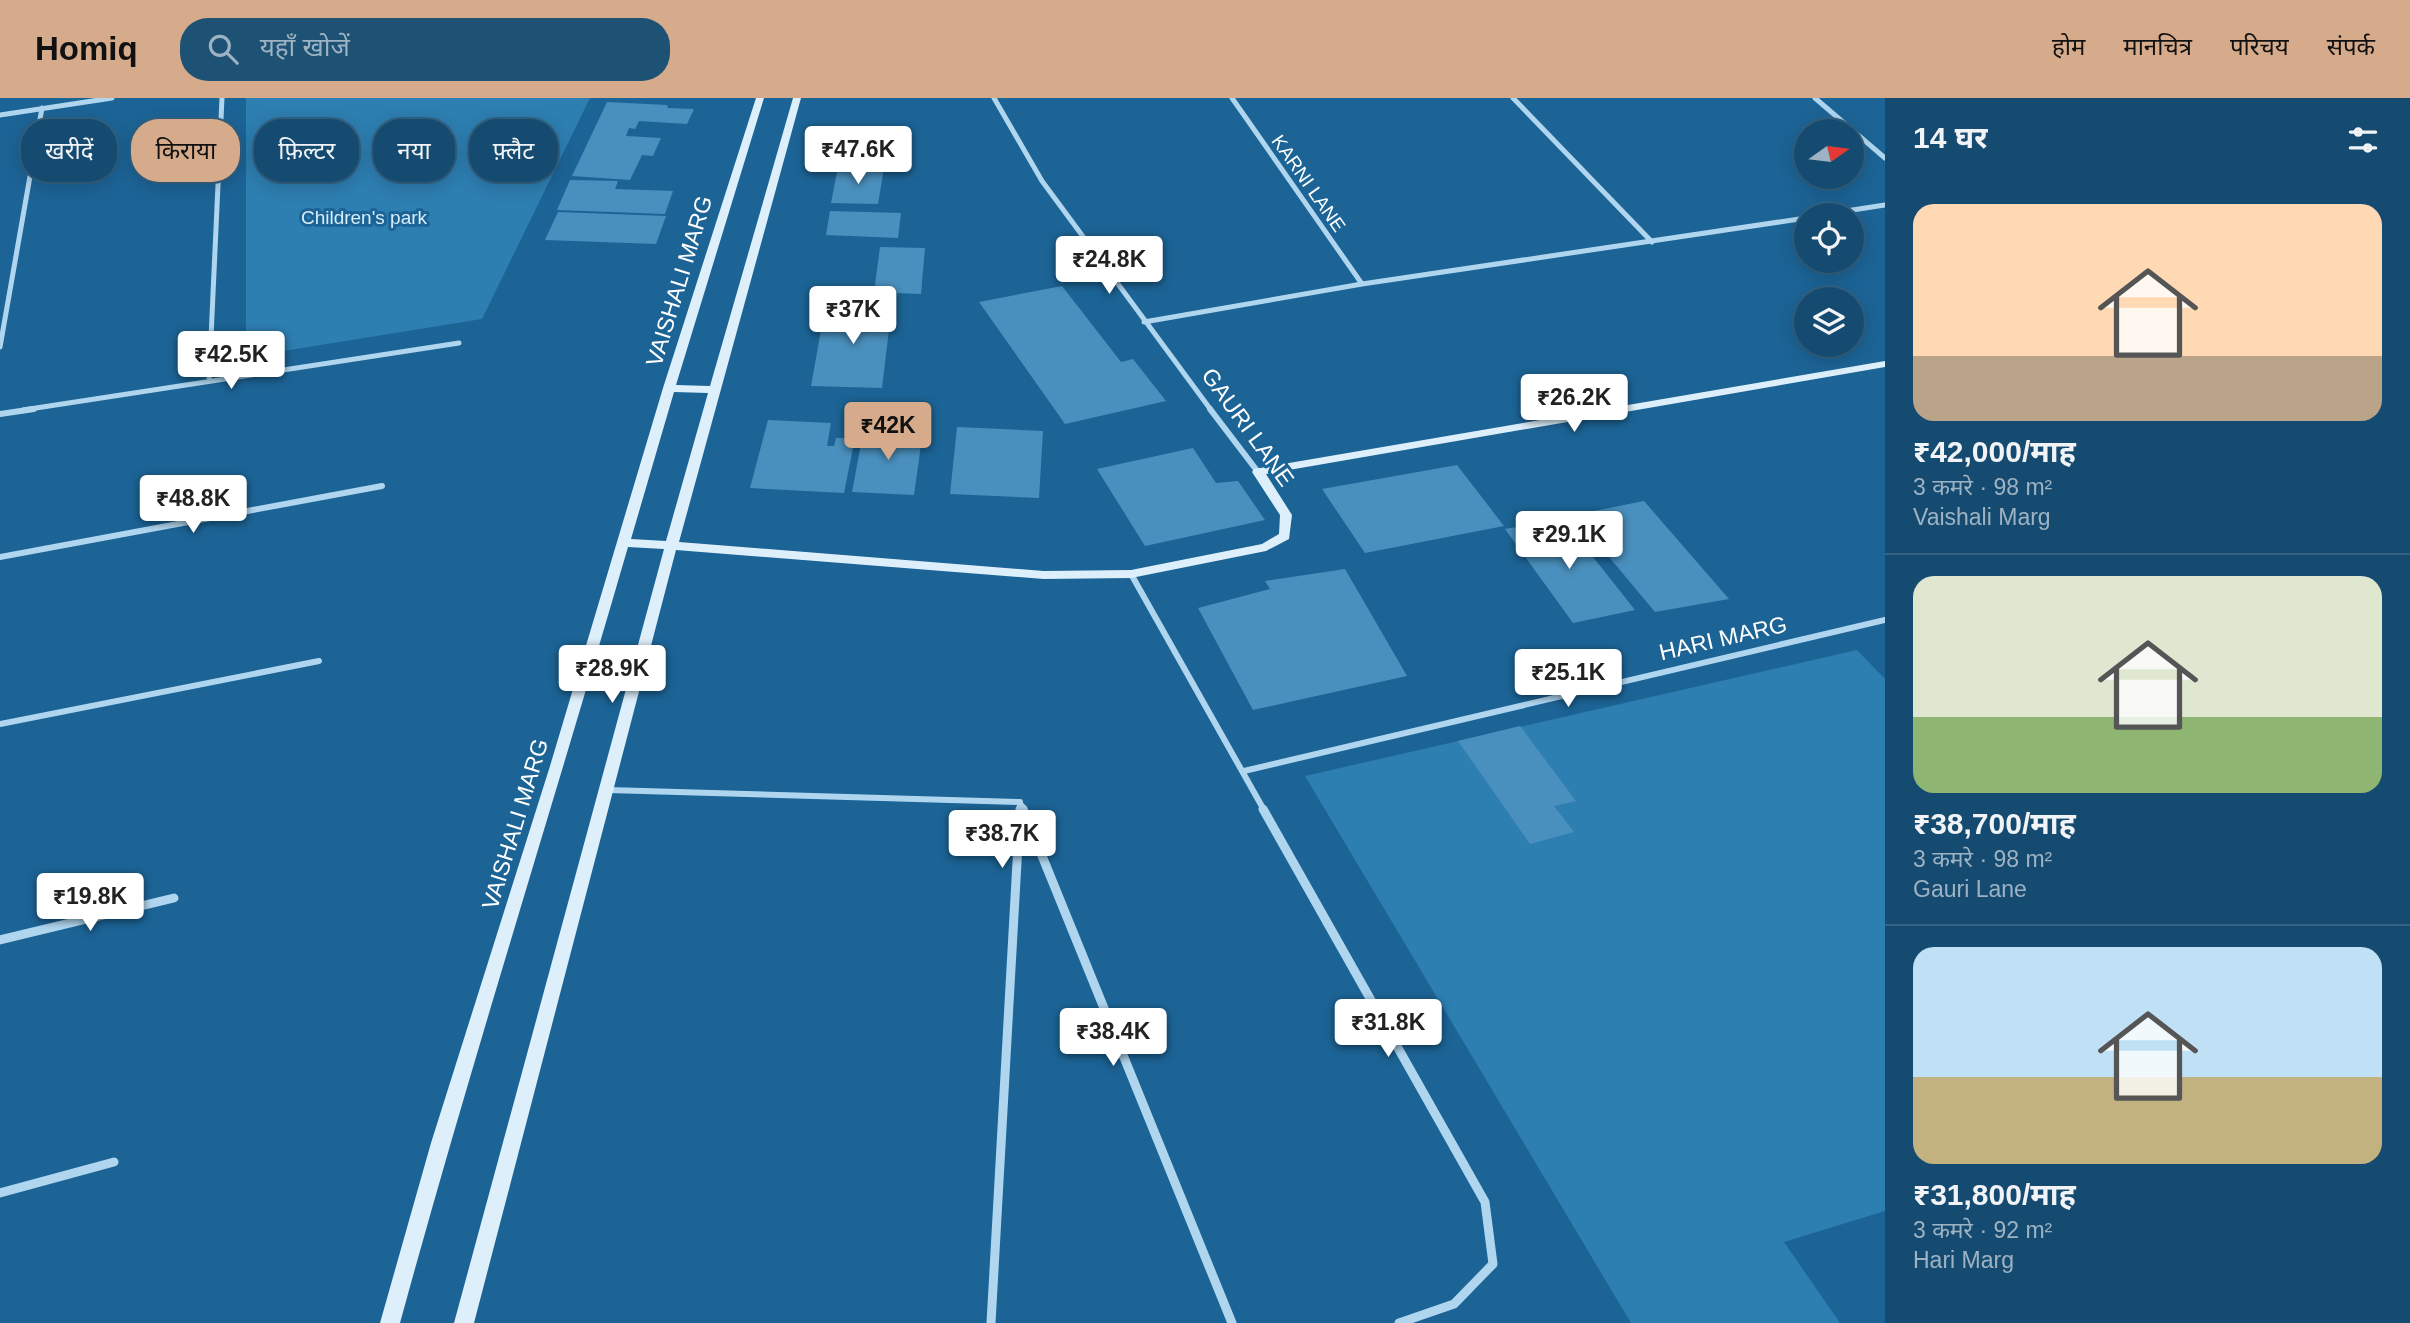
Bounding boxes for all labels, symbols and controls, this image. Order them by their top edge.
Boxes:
search box [180,18,670,81]
text: Homiq [35,30,138,67]
icon: search [204,30,242,68]
text: यहाँ खोजें [260,32,350,62]
text: होम [2052,33,2085,60]
text: मानचित्र [2123,33,2192,60]
text: परिचय [2230,33,2289,60]
text: संपर्क [2327,33,2375,60]
chip: खरीदें [21,119,117,182]
chip: किराया [131,119,240,182]
chip: फ़िल्टर [254,119,359,182]
chip: नया [373,119,455,182]
chip: फ़्लैट [469,119,558,182]
north arrow [1794,119,1864,189]
map controls [1794,119,1864,357]
text: 14 घर [1913,121,1987,154]
icon: filters [2344,121,2382,159]
pin: ₹47.6K [801,126,915,186]
street label: KARNI LANE [1268,131,1350,236]
text: ₹47.6K [821,136,895,162]
street label: VAISHALI MARG [641,192,717,370]
button: locate [1794,203,1864,273]
park label: Children's park [301,207,428,228]
pin: ₹24.8K [1052,236,1166,296]
text: ₹24.8K [1072,246,1146,272]
icon: home [2085,250,2211,376]
pin: ₹37K [812,286,894,346]
button: layers [1794,287,1864,357]
text: ₹37K [825,296,881,322]
pin: ₹42.5K [174,331,288,391]
text: ₹42.5K [194,341,268,367]
street label: GAURI LANE [1197,363,1299,491]
pin: ₹26.2K [1517,374,1631,434]
text: ₹26.2K [1537,384,1611,410]
pin: ₹42K [847,402,929,462]
text: ₹42K [860,412,916,438]
text: ₹42,000/माह [1913,435,2076,468]
text: 3 कमरे · 98 m² [1913,474,2052,500]
pin: ₹48.8K [136,476,250,535]
text: ₹48.8K [156,485,230,511]
text: Vaishali Marg [1913,504,2051,530]
pin: ₹29.1K [1512,512,1626,571]
text: ₹29.1K [1532,521,1606,547]
street label: HARI MARG [1657,611,1789,665]
icon: home [2085,622,2211,748]
pin: ₹28.9K [555,646,669,705]
pin: ₹25.1K [1511,650,1625,709]
text: ₹28.9K [575,655,649,681]
text: ₹25.1K [1531,659,1605,685]
street label: VAISHALI MARG [477,735,553,913]
text: ₹38,700/माह [1913,807,2076,840]
pin: ₹38.7K [945,810,1059,870]
text: ₹38.7K [965,820,1039,846]
text: 3 कमरे · 98 m² [1913,846,2052,872]
pin: ₹19.8K [33,874,147,933]
text: Gauri Lane [1913,876,2027,902]
text: ₹19.8K [53,883,127,909]
icon: home [2085,993,2211,1119]
pin: ₹31.8K [1331,1000,1445,1059]
pin: ₹38.4K [1056,1009,1170,1068]
text: ₹31.8K [1351,1009,1425,1035]
text: ₹38.4K [1076,1018,1150,1044]
text: ₹31,800/माह [1913,1178,2076,1211]
text: 3 कमरे · 92 m² [1913,1217,2052,1243]
text: Hari Marg [1913,1247,2014,1273]

